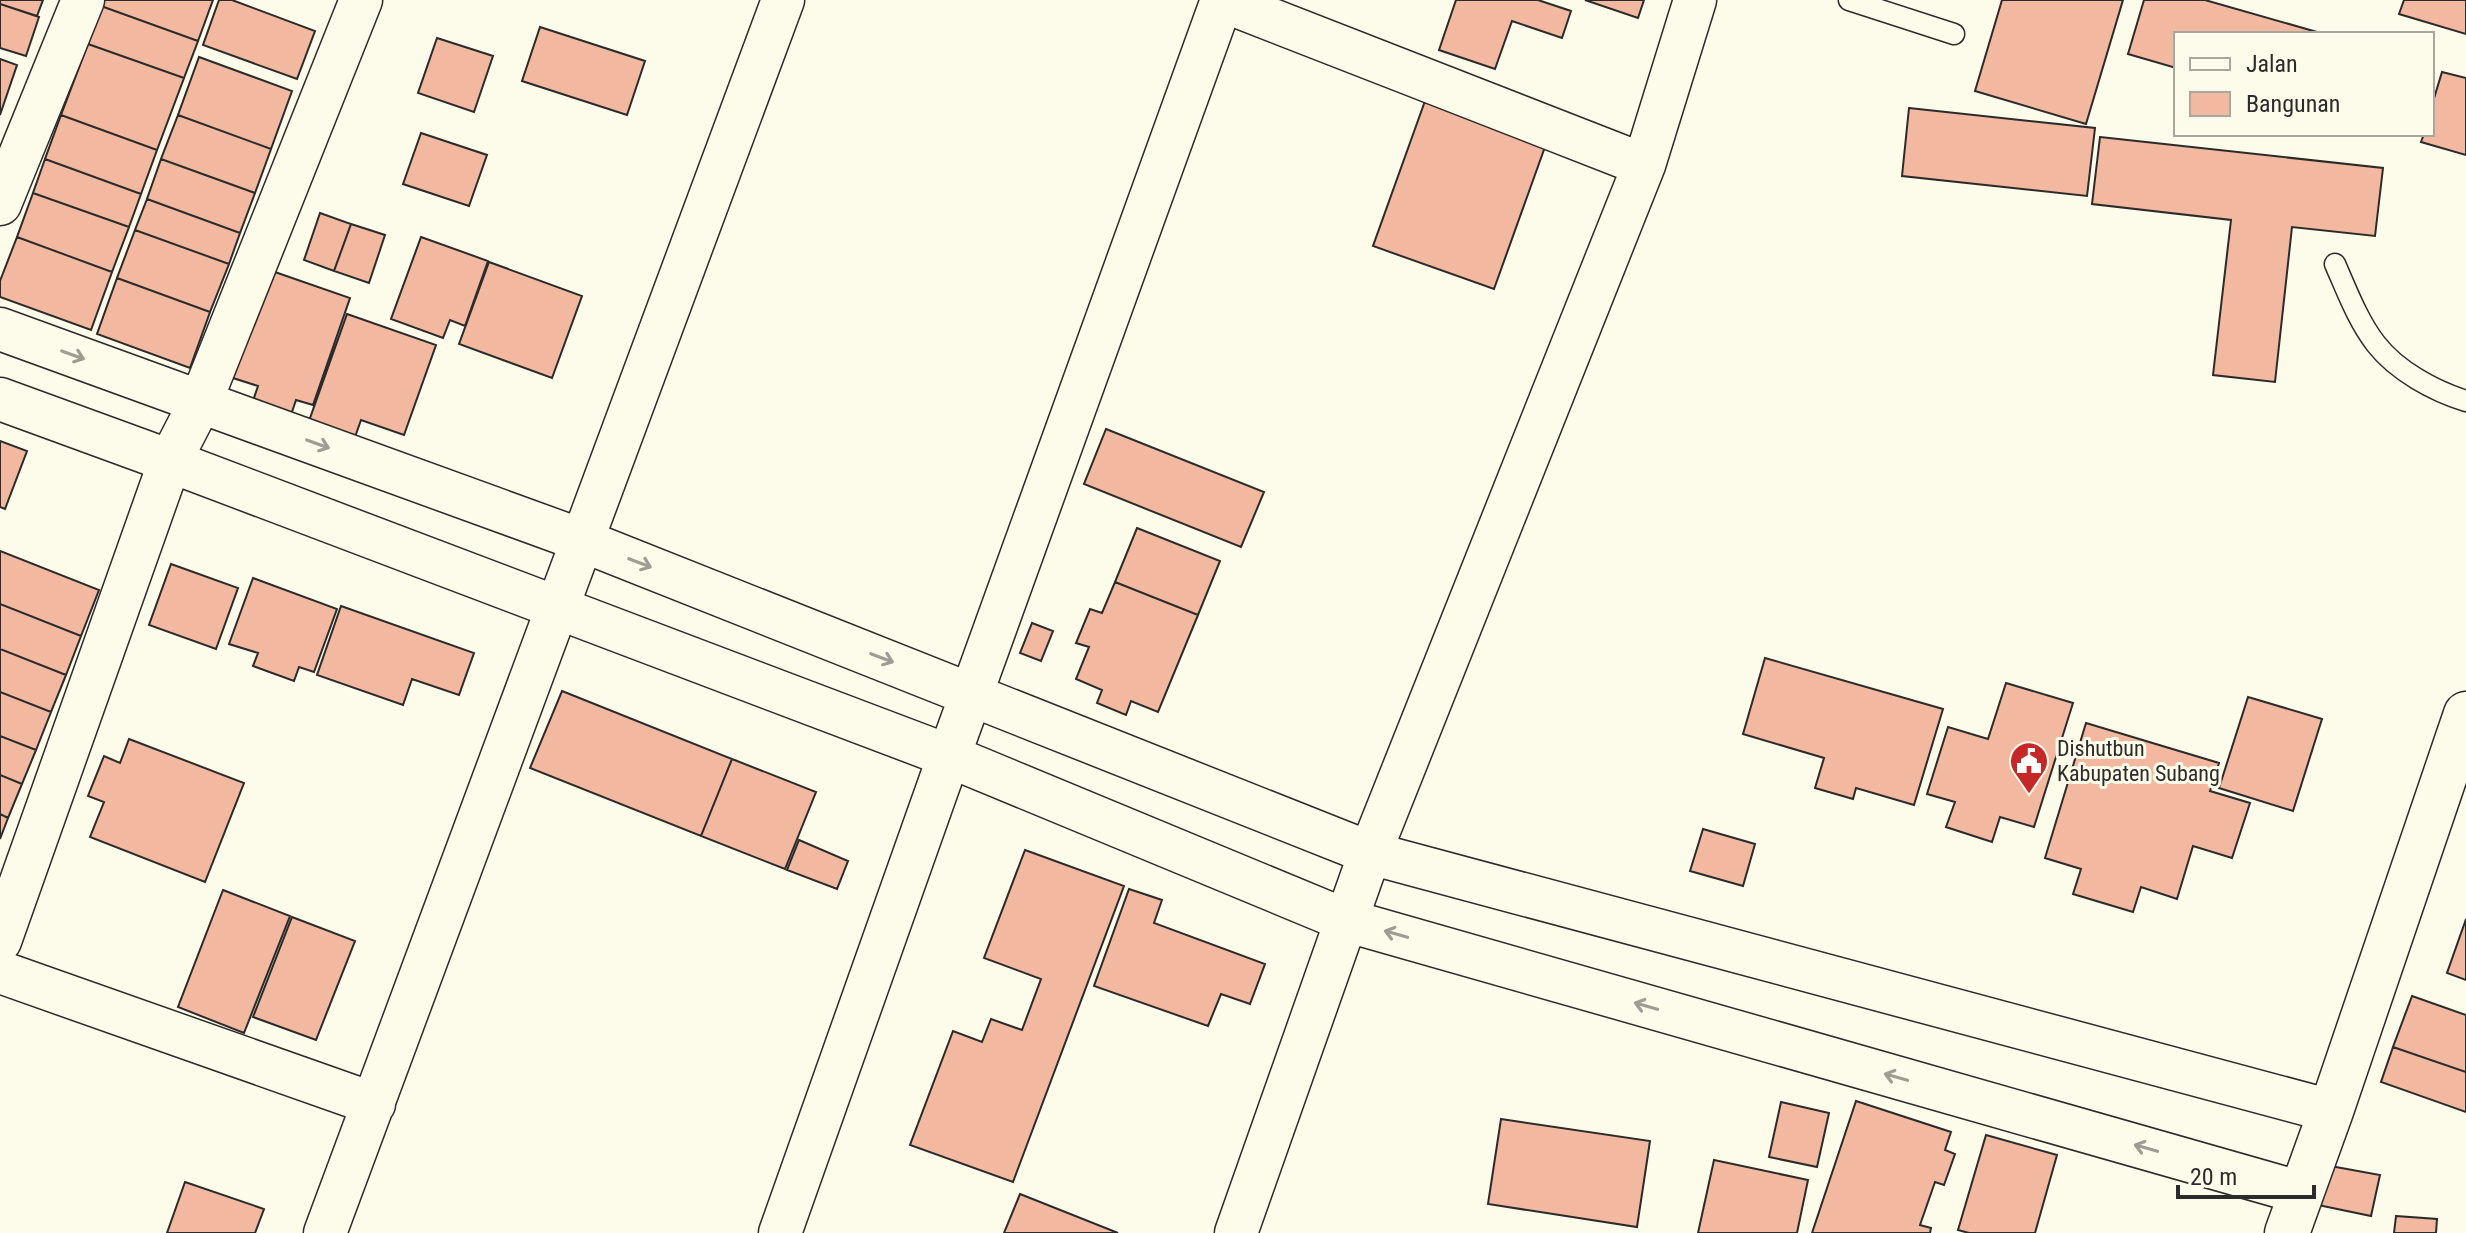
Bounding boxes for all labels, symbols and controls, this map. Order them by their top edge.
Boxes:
legend [2174,32,2434,136]
text: Jalan [2246,50,2298,78]
text: Bangunan [2246,90,2340,118]
one-way arrow [61,349,85,363]
one-way arrow [305,437,330,452]
one-way arrow [627,557,652,571]
one-way arrow [869,652,894,667]
place label: Dishutbun Kabupaten Subang [2057,736,2220,786]
public building icon: Dishutbun Kabupaten Subang [2008,740,2050,795]
one-way arrow [1384,926,1410,941]
one-way arrow [1634,997,1660,1012]
one-way arrow [1884,1069,1910,1084]
one-way arrow [2134,1140,2160,1155]
scale bar [2178,1149,2314,1199]
text: 20 m [2190,1163,2237,1191]

